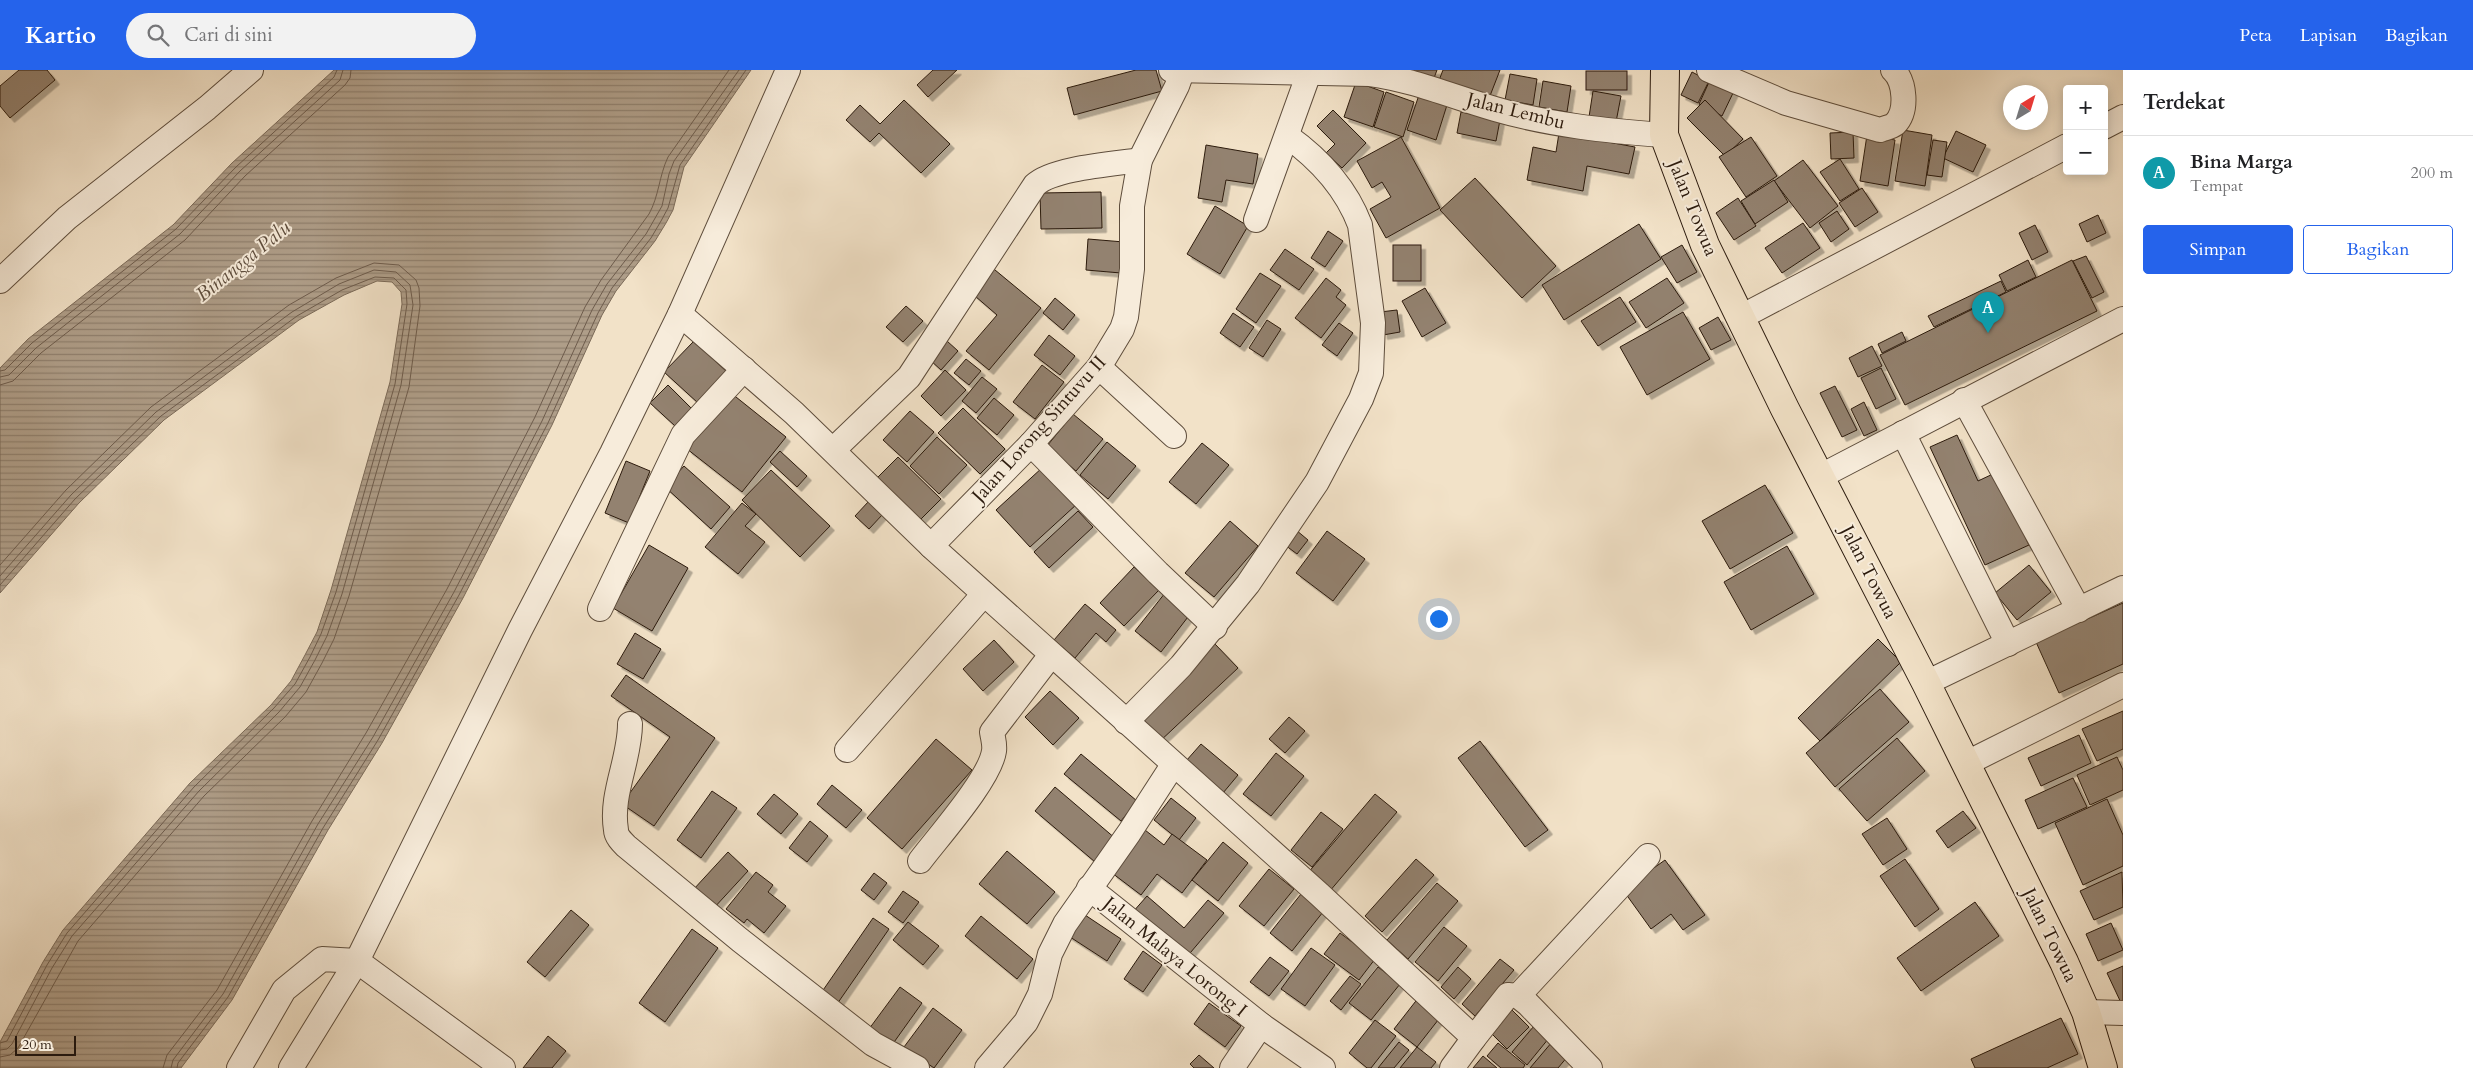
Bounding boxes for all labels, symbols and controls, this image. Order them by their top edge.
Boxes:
search box [126,13,476,58]
text: Kartio [25,19,96,52]
icon: search [144,21,172,49]
text: Cari di sini [184,22,273,48]
text: Peta [2240,23,2272,48]
text: Lapisan [2300,23,2357,48]
text: Bagikan [2385,23,2448,48]
north arrow [2003,85,2048,130]
map controls [2063,85,2108,175]
button: + [2063,85,2108,130]
street label: Jalan Lembu [1461,86,1568,136]
text: Terdekat [2143,88,2225,117]
button: − [2063,130,2108,175]
text: Bina Marga [2190,149,2293,175]
street label: Jalan Towua [1661,153,1724,260]
text: A [2153,162,2165,184]
text: 200 m [2411,162,2453,184]
text: Tempat [2190,175,2243,197]
water label: Binangga Palu [190,214,296,308]
button: Simpan [2143,225,2293,274]
button: Bagikan [2303,225,2453,274]
pin: A [1972,292,2004,333]
street label: Jalan Lorong Sintuvu II [964,350,1112,510]
street label: Jalan Towua [1833,518,1904,623]
your location [1426,606,1452,632]
street label: Jalan Towua [2015,881,2084,986]
street label: Jalan Malaya Lorong I [1095,889,1252,1023]
scale bar [15,1033,76,1056]
text: 20 m [22,1035,52,1054]

